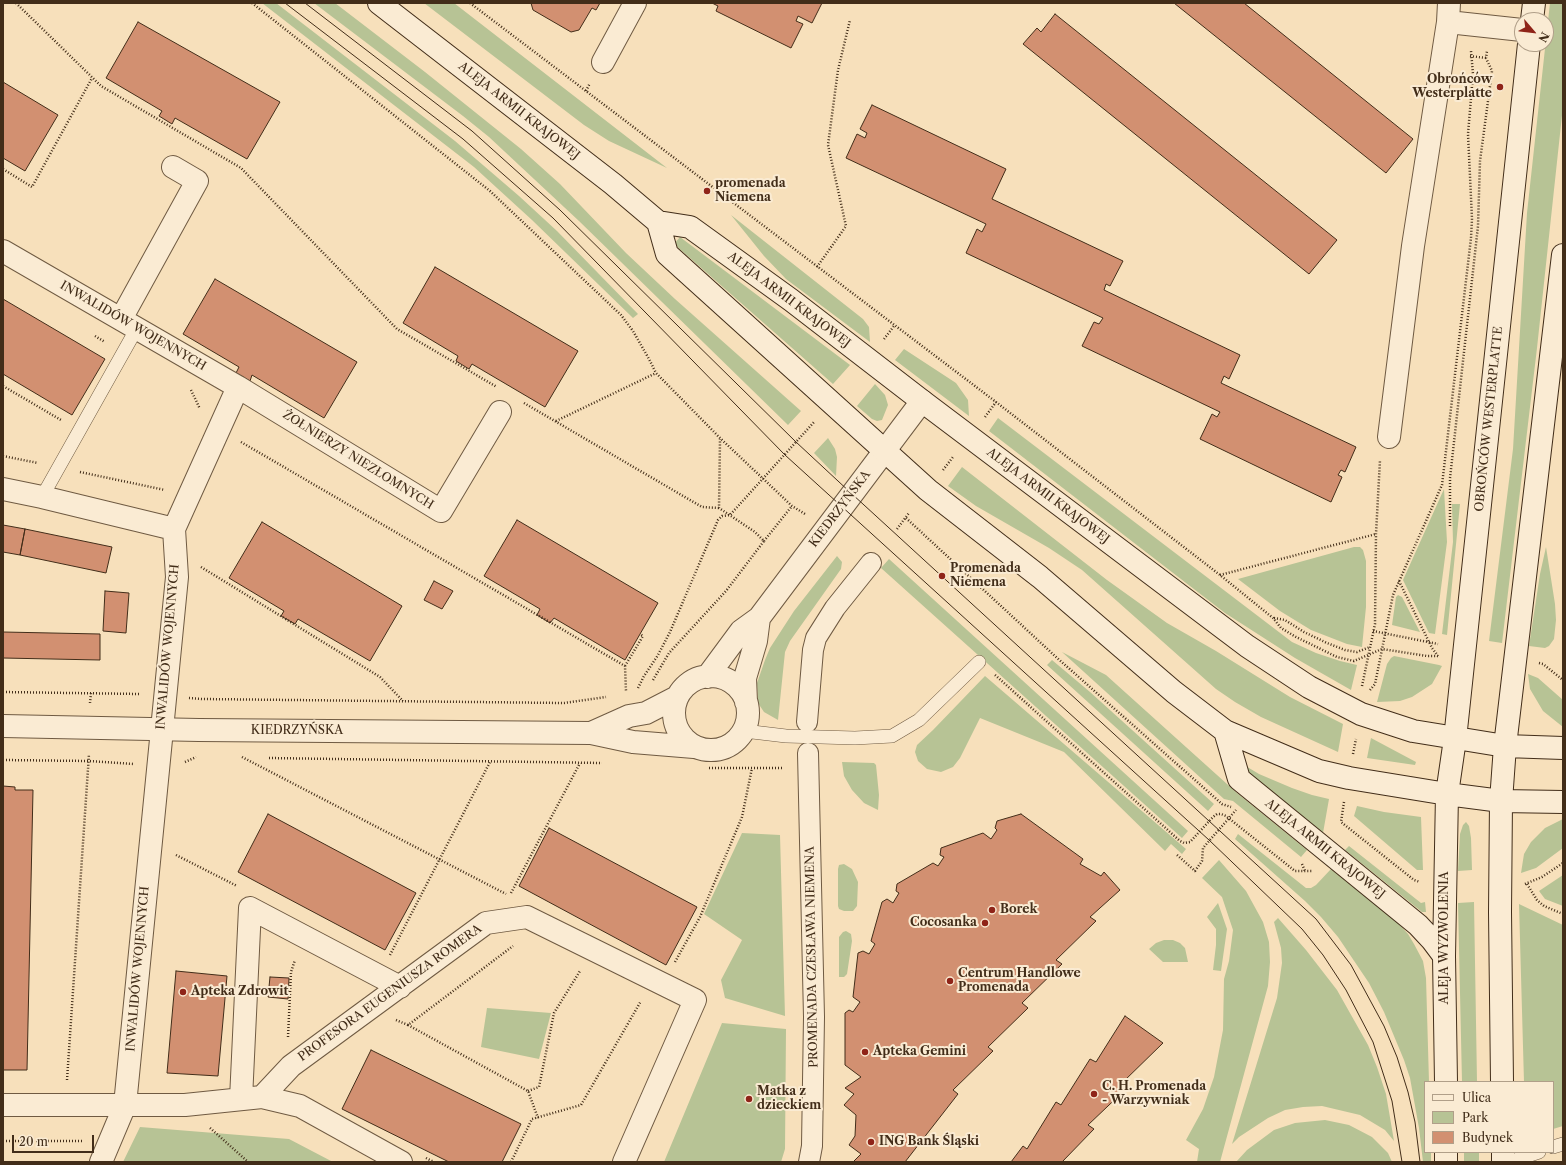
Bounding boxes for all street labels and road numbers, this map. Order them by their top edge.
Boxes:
street label: ALEJA ARMII KRAJOWEJ [455,59,583,163]
street label: ALEJA ARMII KRAJOWEJ [725,249,853,351]
street label: INWALIDÓW WOJENNYCH [57,278,209,374]
street label: OBROŃCÓW WESTERPLATTE [1472,326,1506,512]
street label: ŻOŁNIERZY NIEZŁOMNYCH [280,407,436,513]
street label: ALEJA ARMII KRAJOWEJ [984,445,1112,547]
street label: KIEDRZYŃSKA [806,468,874,550]
street label: INWALIDÓW WOJENNYCH [154,564,182,730]
street label: KIEDRZYŃSKA [251,724,343,738]
street label: ALEJA ARMII KRAJOWEJ [1262,796,1388,902]
street label: PROMENADA CZESŁAWA NIEMENA [803,846,821,1068]
street label: ALEJA WYZWOLENIA [1438,871,1452,1005]
street label: INWALIDÓW WOJENNYCH [124,886,152,1052]
street label: PROFESORA EUGENIUSZA ROMERA [295,922,485,1064]

